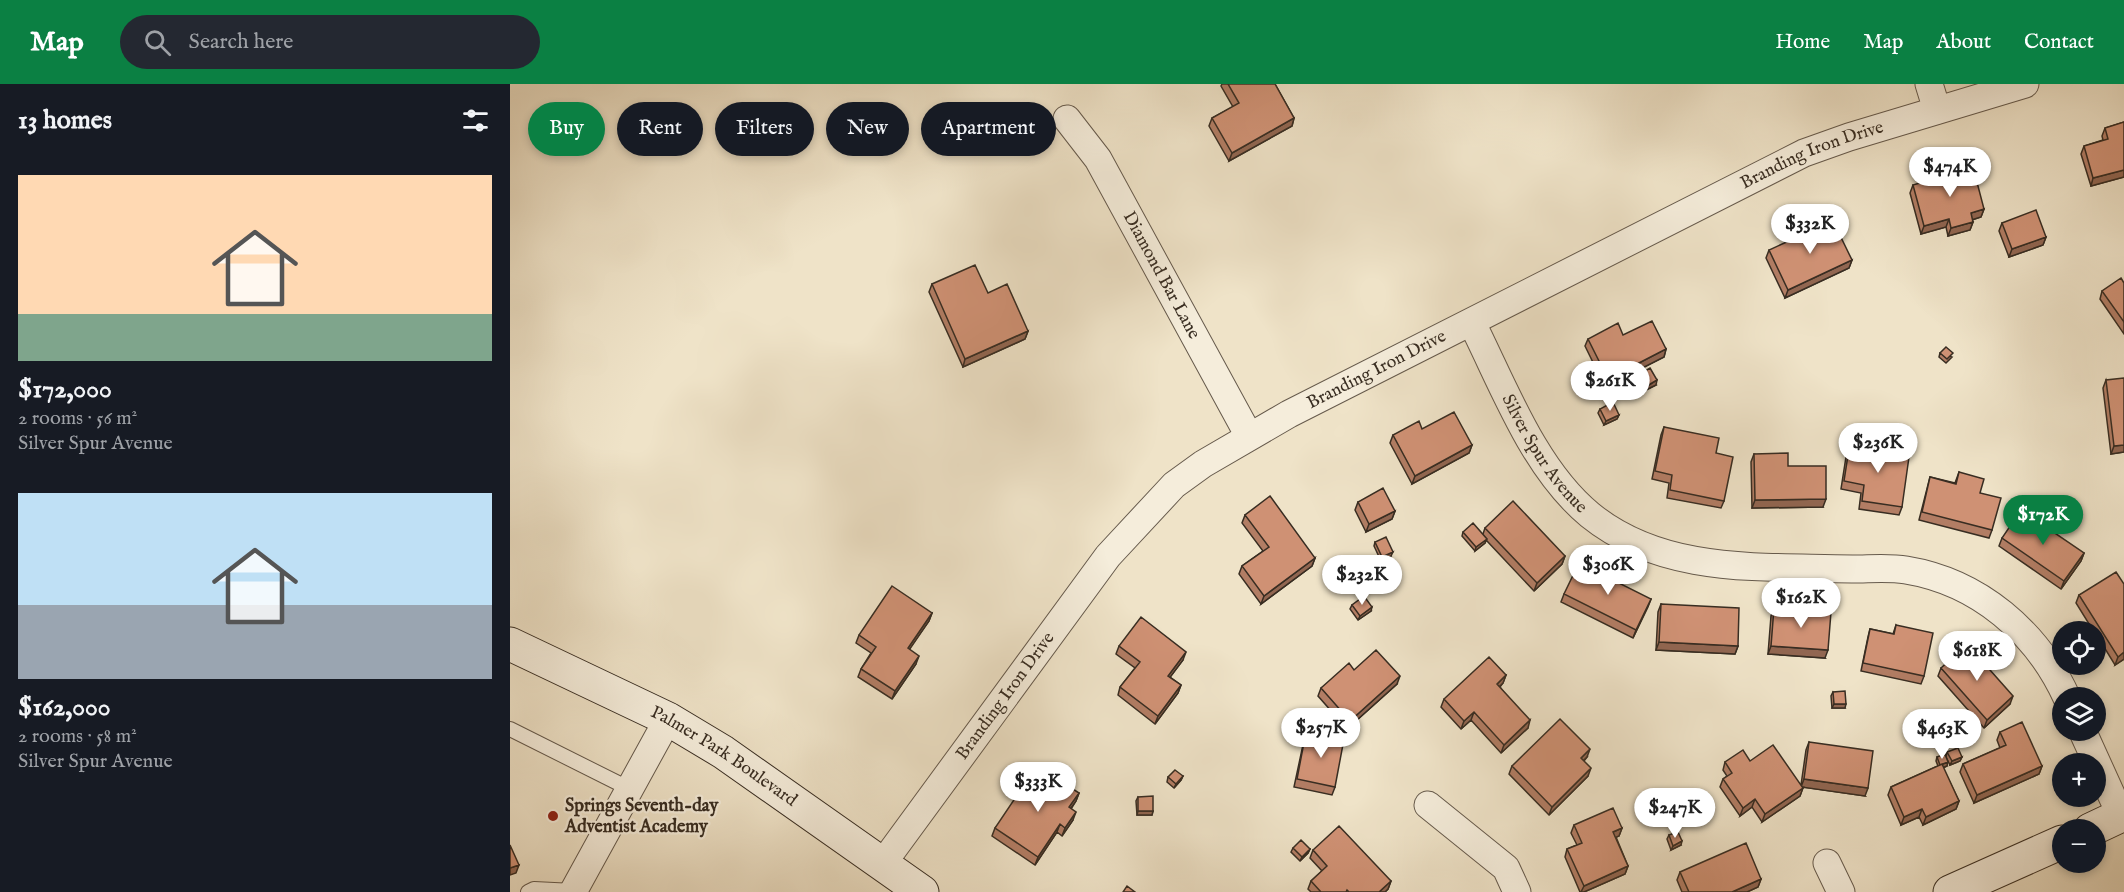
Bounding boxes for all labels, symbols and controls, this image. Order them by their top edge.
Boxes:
search box [120,15,540,69]
text: Map [30,25,84,60]
icon: search [141,26,174,59]
text: Search here [189,28,293,56]
text: Home [1775,29,1830,56]
text: Map [1863,29,1903,56]
text: About [1936,29,1991,56]
text: Contact [2024,29,2094,56]
chip: Buy [528,102,605,156]
chip: Rent [617,102,703,156]
chip: Filters [715,102,814,156]
chip: New [826,102,909,156]
chip: Apartment [921,102,1056,156]
text: 13 homes [18,104,112,137]
icon: filters [459,104,492,137]
street label: Branding Iron Drive [1737,116,1886,195]
pin: $474K [1908,147,1992,198]
text: $474K [1923,154,1977,179]
pin: $332K [1768,204,1852,255]
street label: Diamond Bar Lane [1117,207,1206,343]
text: $332K [1785,211,1835,236]
icon: home [201,214,309,322]
street label: Branding Iron Drive [1303,325,1450,415]
pin: $261K [1568,361,1652,412]
text: $261K [1585,368,1635,393]
text: $172,000 [18,373,112,406]
street label: Silver Spur Avenue [1496,390,1592,519]
text: 2 rooms · 56 m² [18,406,137,431]
pin: $236K [1836,423,1920,474]
text: $236K [1853,430,1903,455]
text: Silver Spur Avenue [18,431,173,456]
pin: $172K [2001,495,2085,546]
text: $172K [2017,502,2069,527]
icon: home [201,532,309,640]
pin: $306K [1566,545,1650,596]
text: $306K [1582,552,1634,577]
pin: $232K [1320,555,1404,606]
text: $232K [1336,562,1388,587]
pin: $162K [1759,578,1843,629]
text: $162K [1776,585,1826,610]
map controls [2052,621,2106,873]
button: locate [2052,621,2106,675]
street label: Branding Iron Drive [951,627,1060,765]
pin: $618K [1935,631,2019,682]
text: $618K [1952,638,2002,663]
button: layers [2052,687,2106,741]
text: $162,000 [18,691,111,724]
street label: Palmer Park Boulevard [647,701,802,812]
pin: $257K [1279,708,1363,759]
pin: $463K [1900,709,1984,760]
text: $257K [1295,715,1347,740]
text: $463K [1916,716,1968,741]
text: 2 rooms · 58 m² [18,724,137,749]
text: Silver Spur Avenue [18,749,173,774]
button: + [2052,753,2106,807]
pin: $333K [996,762,1080,813]
text: $333K [1014,769,1062,794]
pin: $247K [1633,788,1717,839]
place label: Springs Seventh-day Adventist Academy [564,795,719,839]
text: $247K [1648,795,1702,820]
marker: Springs Seventh-day Adventist Academy [546,809,560,823]
button: − [2052,819,2106,873]

